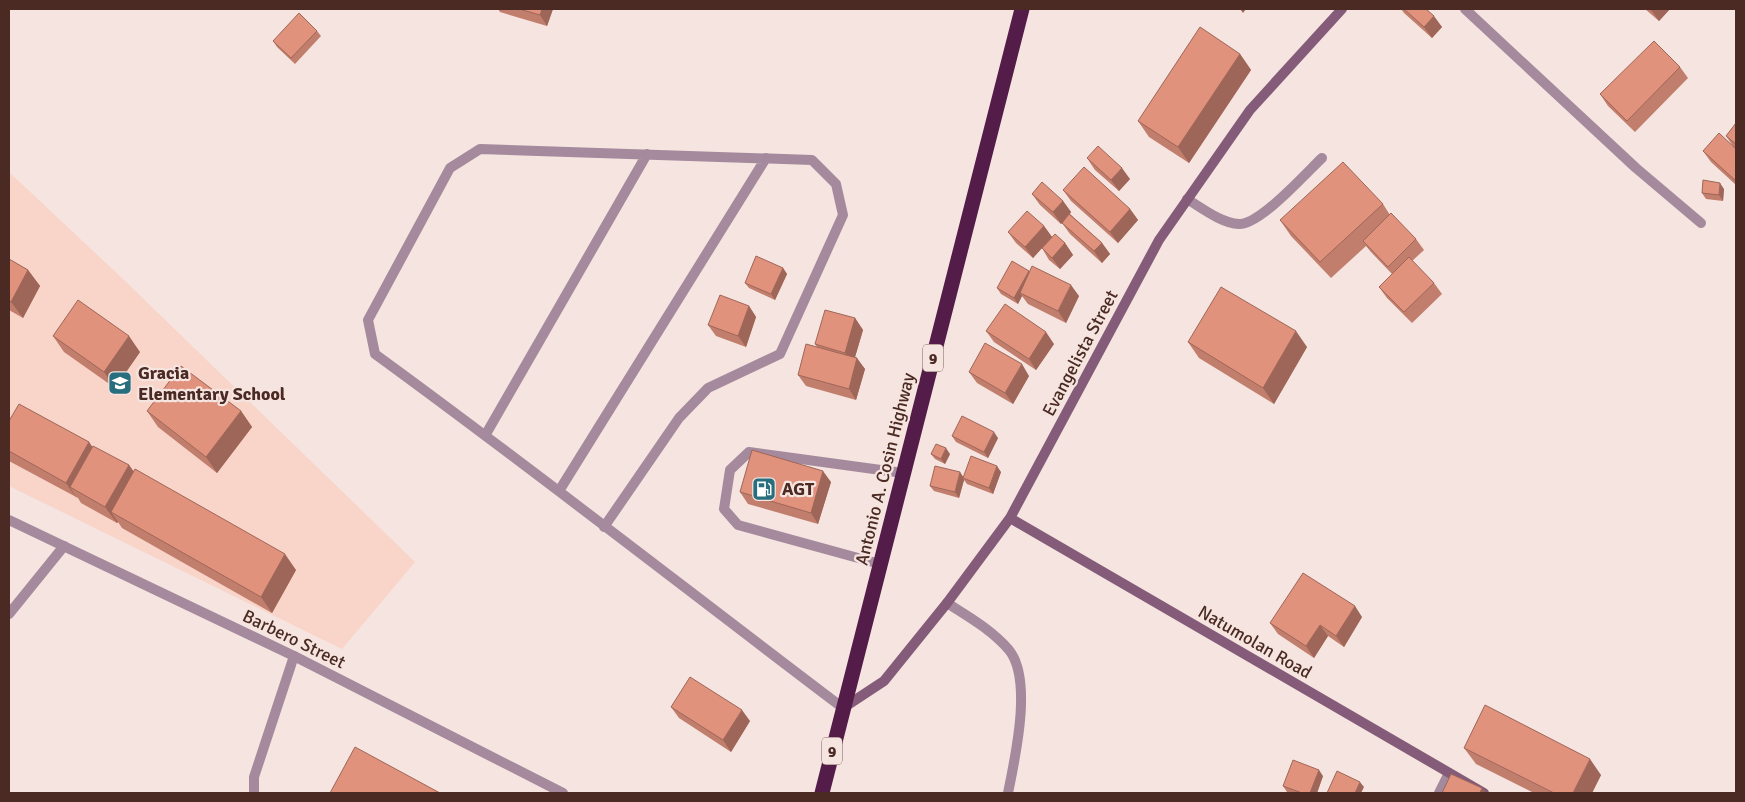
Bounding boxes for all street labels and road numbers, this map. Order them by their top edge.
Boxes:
street label: Evangelista Street [1037,286,1123,420]
road number: 9 [923,344,943,372]
street label: Antonio A. Cosin Highway [850,370,920,568]
street label: Natumolan Road [1194,601,1316,683]
street label: Barbero Street [239,605,349,673]
road number: 9 [822,738,842,764]

